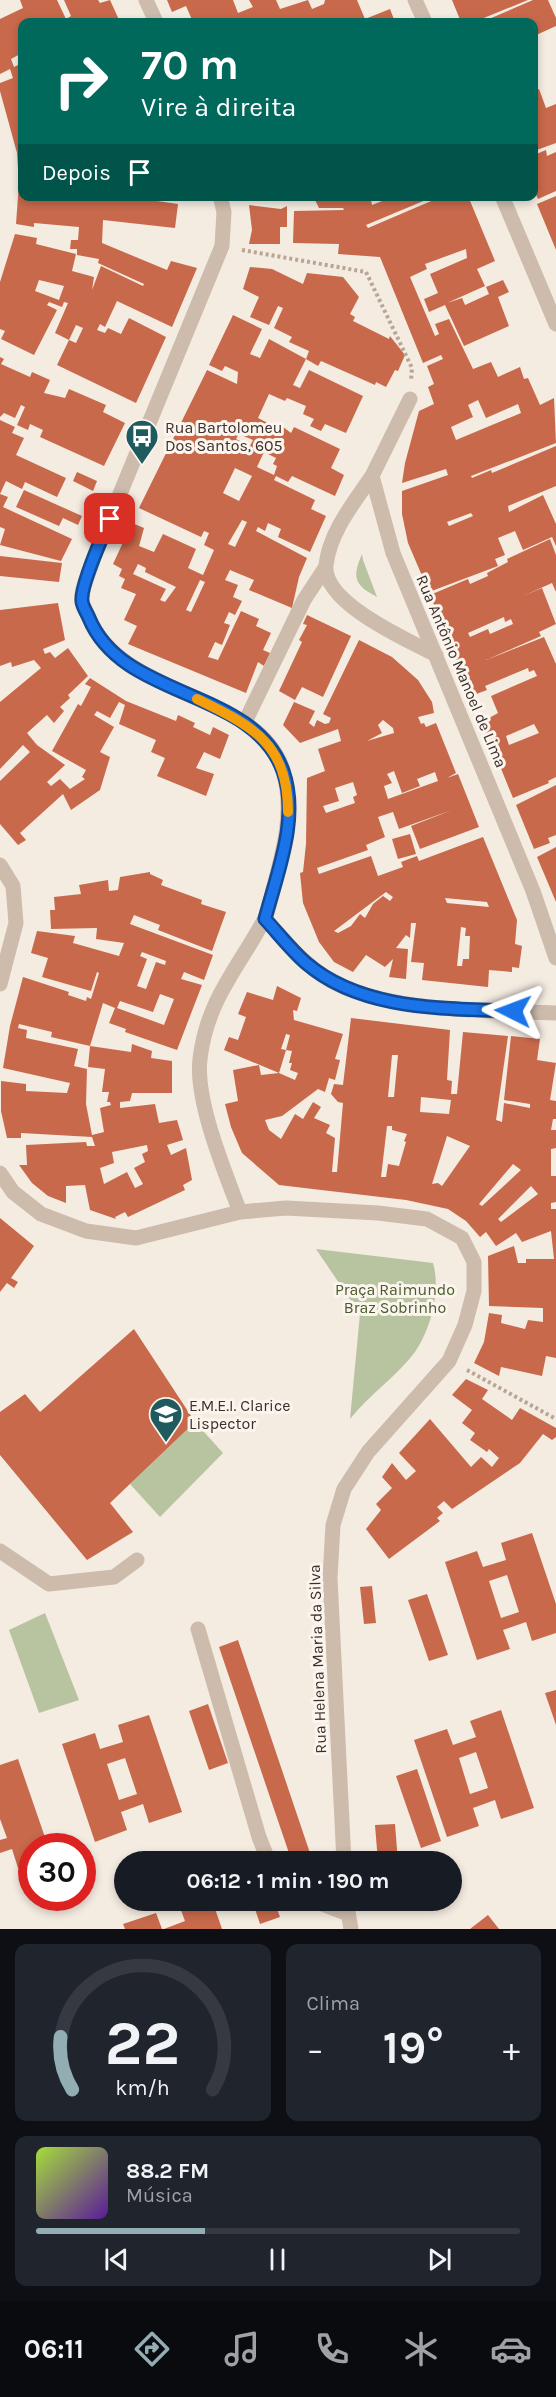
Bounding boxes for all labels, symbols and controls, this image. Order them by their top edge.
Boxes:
text: 70 m [141,40,239,90]
icon: right [42,42,120,120]
text: Vire à direita [141,91,296,123]
icon: arrive [123,156,156,189]
text: Depois [42,160,111,186]
bus stop icon: Rua Bartolomeu Dos Santos, 605 [124,418,160,465]
place label: Rua Bartolomeu Dos Santos, 605 [165,418,283,455]
pin [84,493,135,544]
icon: arrive [93,502,126,535]
street label: Rua Antônio Manoel de Lima [412,572,511,770]
position arrow [481,979,545,1043]
park label: Praça Raimundo Braz Sobrinho [335,1280,455,1317]
school or university icon: E.M.E.I. Clarice Lispector [148,1396,184,1443]
place label: E.M.E.I. Clarice Lispector [189,1396,290,1433]
street label: Rua Helena Maria da Silva [305,1564,330,1754]
speed limit sign: 30 [18,1833,96,1911]
text: 06:12 · 1 min · 190 m [187,1868,389,1894]
text: Clima [307,1992,360,2015]
text: 22 [105,2007,180,2080]
text: 19° [383,2022,444,2074]
text: − [307,2030,324,2068]
text: + [503,2030,520,2068]
text: km/h [116,2075,170,2100]
text: 88.2 FM [126,2158,209,2184]
text: Música [126,2184,193,2207]
icon: previous [100,2243,133,2276]
icon: pause [261,2243,294,2276]
icon: next [423,2243,456,2276]
icon: directions [131,2328,173,2370]
icon: music [221,2328,263,2370]
icon: phone [311,2328,353,2370]
icon: climate [400,2328,442,2370]
icon: car [490,2328,532,2370]
text: 06:11 [24,2333,84,2365]

